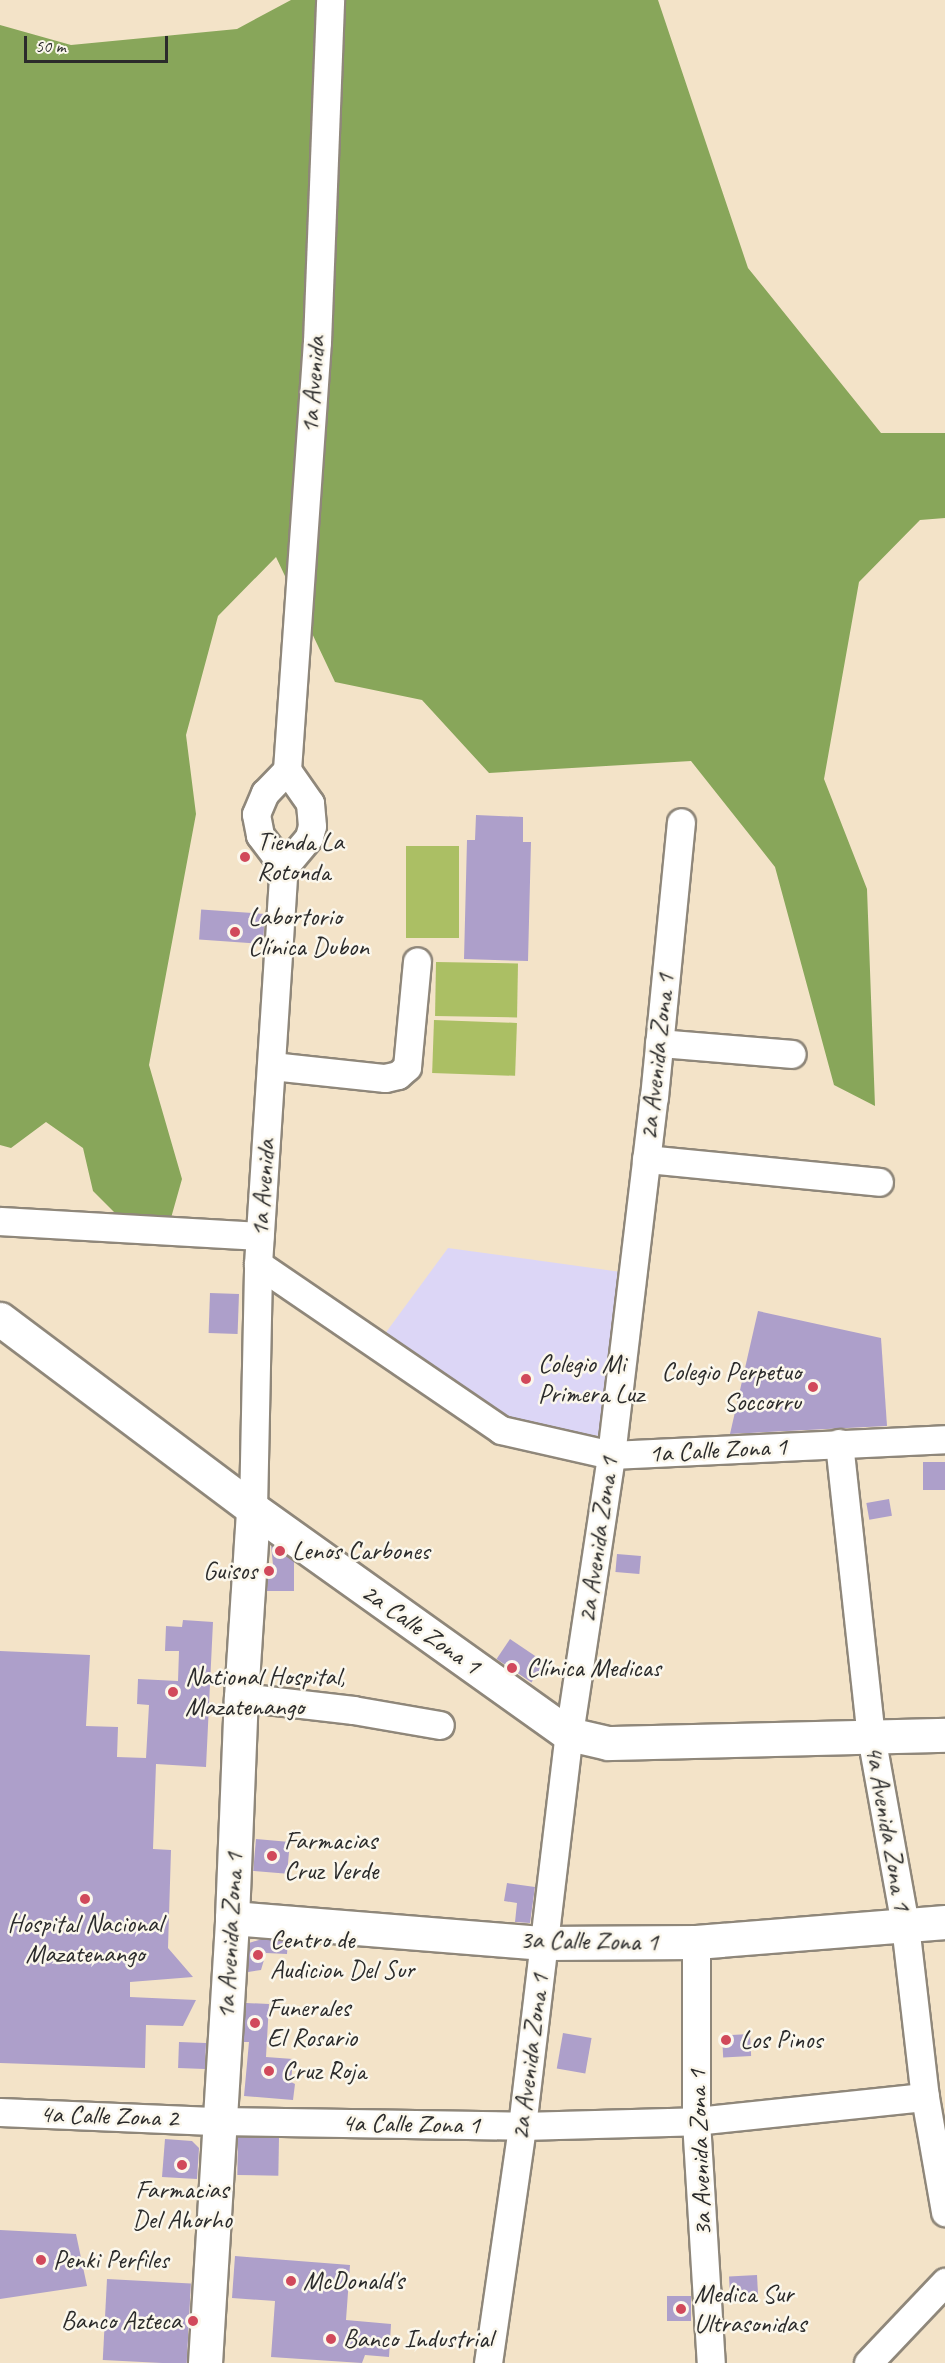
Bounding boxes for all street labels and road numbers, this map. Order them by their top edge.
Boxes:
street label: 1a Avenida [294,336,332,434]
street label: 2a Avenida Zona 1 [633,973,681,1141]
street label: 1a Avenida [244,1139,282,1237]
street label: 1a Calle Zona 1 [648,1431,788,1469]
street label: 2a Avenida Zona 1 [571,1456,625,1624]
street label: 2a Calle Zona 1 [355,1576,487,1682]
street label: 4a Avenida Zona 1 [858,1744,918,1912]
street label: 1a Avenida Zona 1 [210,1853,250,2019]
street label: 3a Calle Zona 1 [519,1924,659,1958]
street label: 2a Avenida Zona 1 [504,1973,556,2141]
street label: 3a Avenida Zona 1 [682,2070,718,2236]
street label: 4a Calle Zona 2 [39,2098,179,2134]
street label: 4a Calle Zona 1 [341,2107,481,2141]

